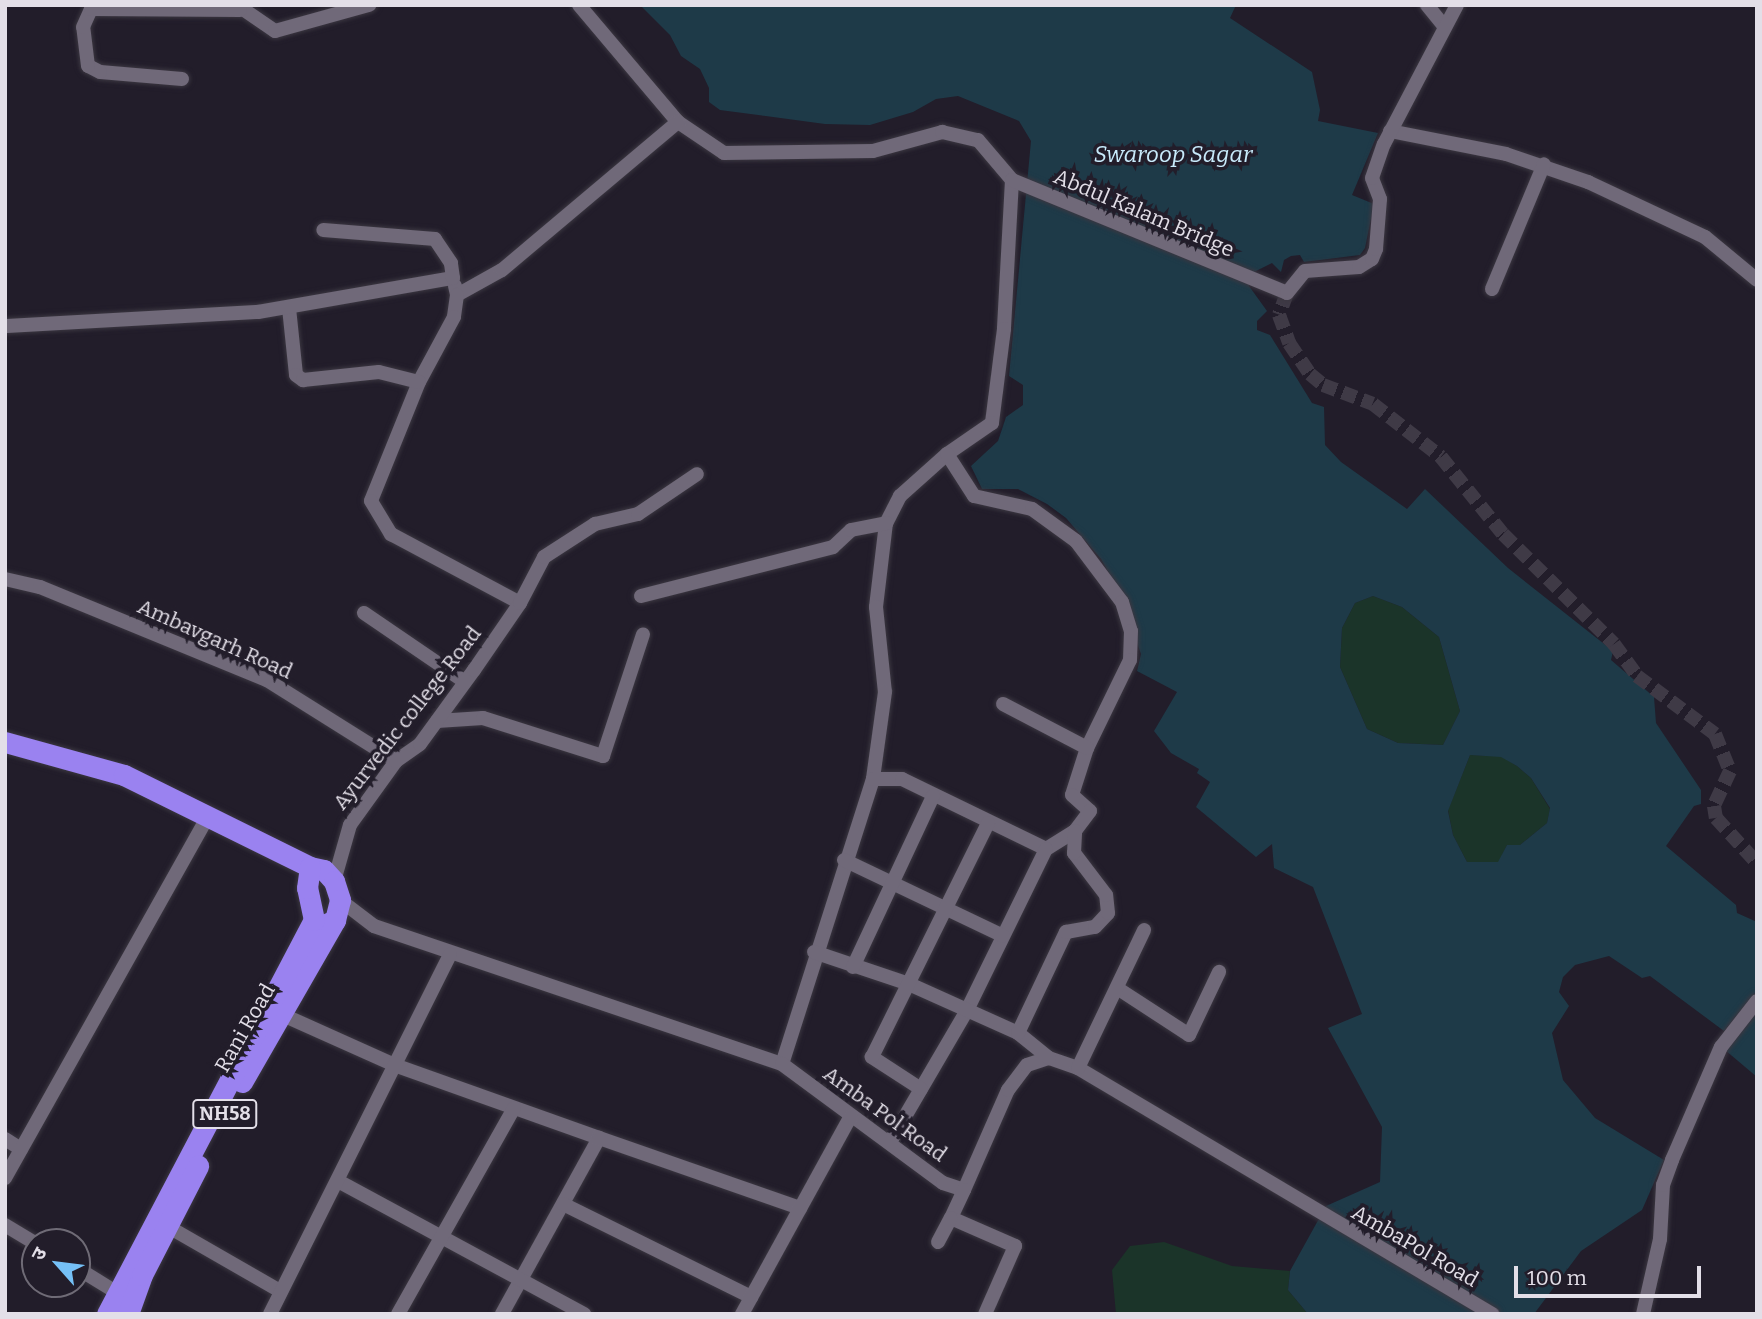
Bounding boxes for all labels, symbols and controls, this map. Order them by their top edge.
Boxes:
water label: Swaroop Sagar [1094,140,1252,168]
street label: Abdul Kalam Bridge [1050,164,1238,262]
street label: Ambavgarh Road [134,594,296,684]
street label: Ayurvedic college Road [328,621,486,815]
street label: Rani Road [210,979,280,1077]
street label: Amba Pol Road [818,1061,952,1167]
road number: NH58 [192,1098,258,1130]
street label: AmbaPol Road [1347,1200,1483,1292]
north arrow [21,1228,91,1298]
text: उ [26,1244,52,1264]
scale bar [1517,1252,1704,1296]
text: 100 m [1527,1265,1587,1291]

